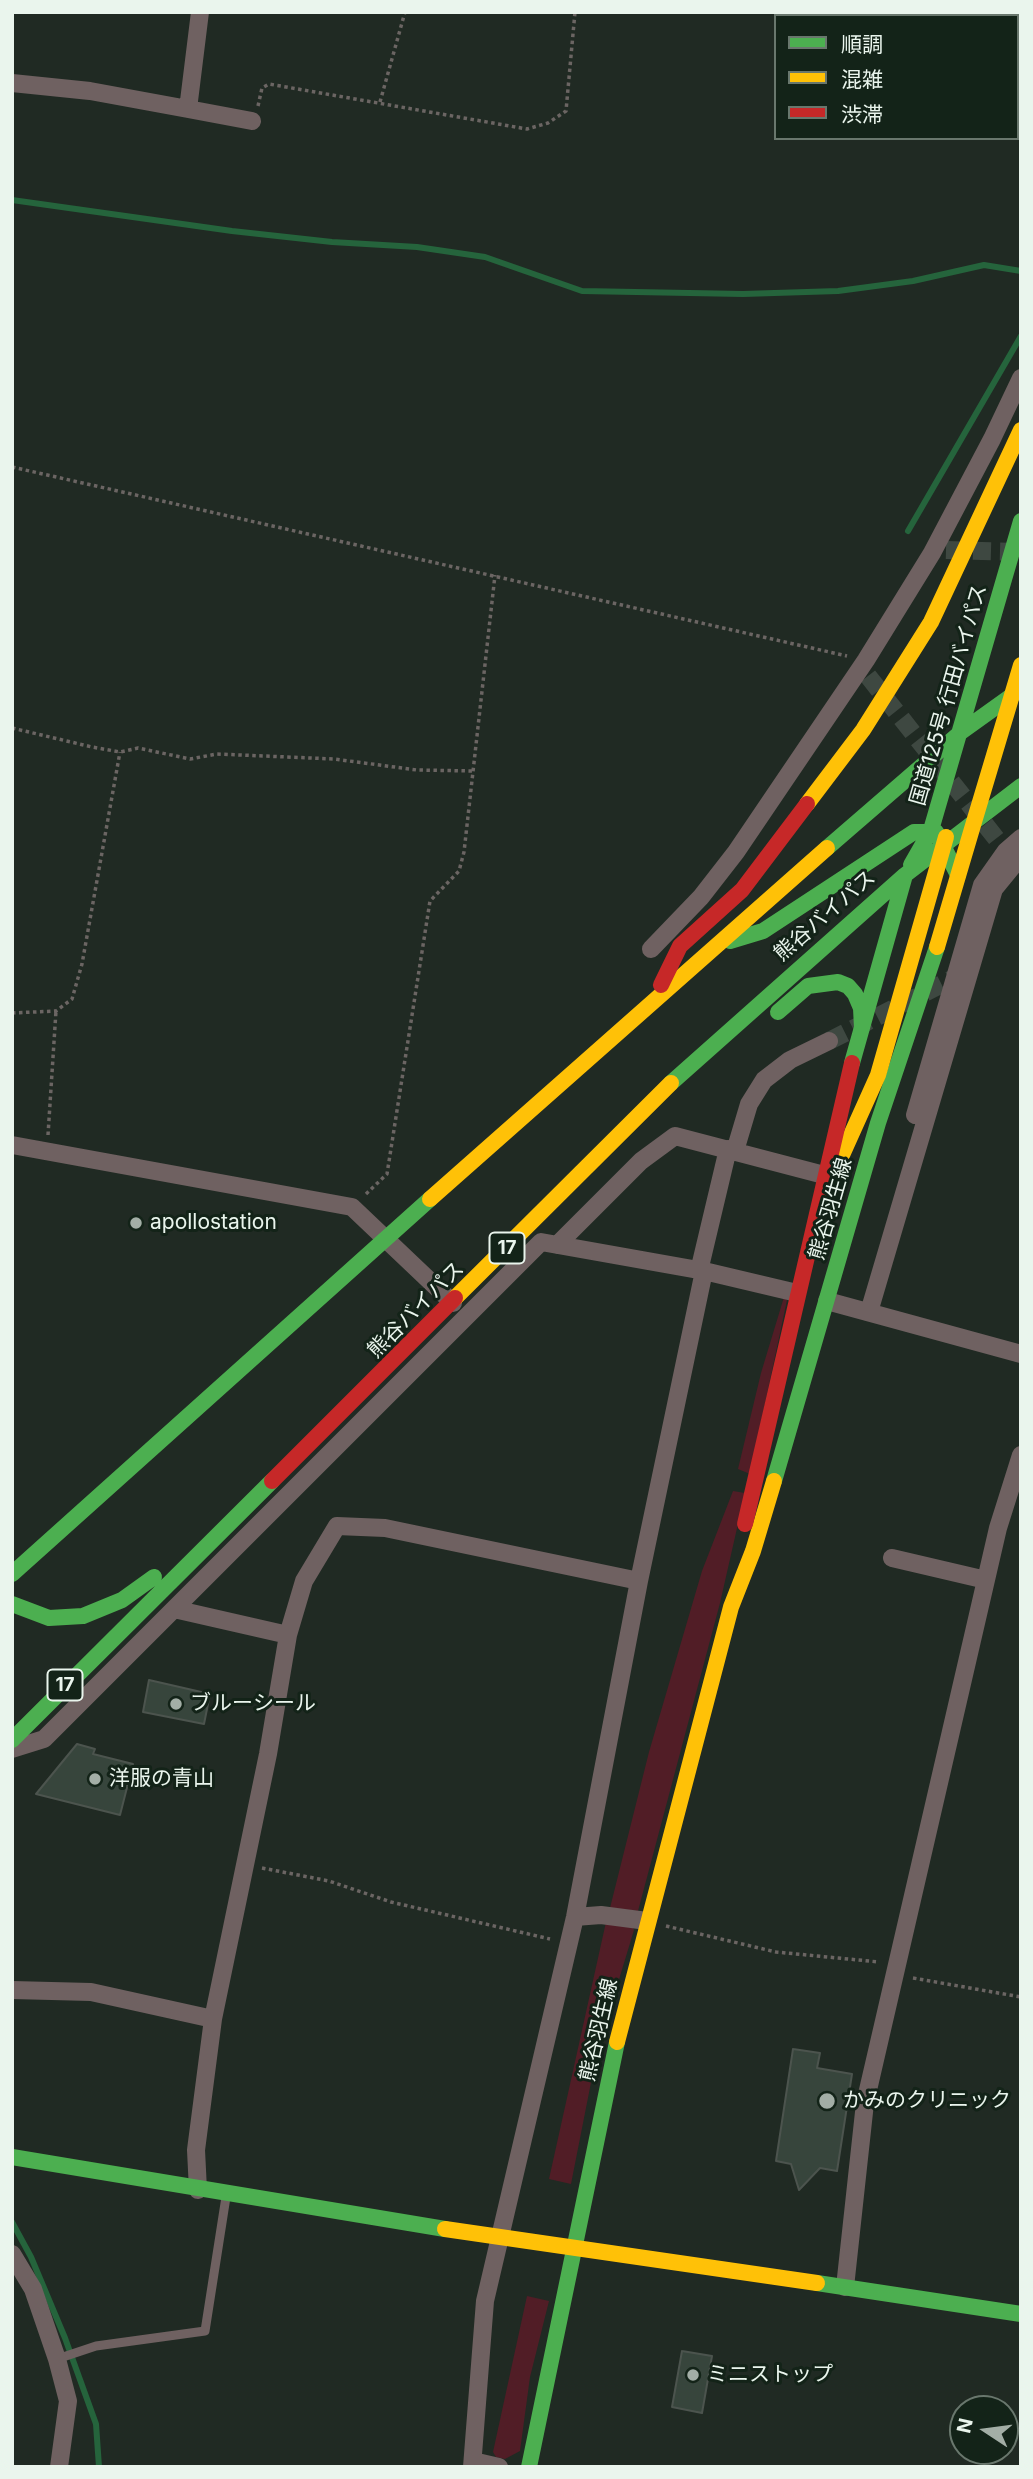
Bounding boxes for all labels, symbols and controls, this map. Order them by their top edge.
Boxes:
legend [774,14,1019,140]
text: 順調 [841,32,883,57]
text: 混雑 [841,67,883,92]
text: 渋滞 [841,102,883,127]
street label: 国道125号 行田バイパス [905,581,993,809]
street label: 熊谷バイパス [769,865,881,967]
street label: 熊谷羽生線 [804,1155,858,1263]
place label: apollostation [150,1210,277,1236]
marker: apollostation [128,1215,144,1231]
road number: 17 [490,1232,524,1264]
street label: 熊谷バイパス [363,1257,469,1363]
road number: 17 [48,1670,82,1700]
place label: ブルーシール [190,1691,316,1717]
marker: ブルーシール [168,1696,184,1712]
place label: 洋服の青山 [109,1766,214,1792]
marker: 洋服の青山 [87,1771,103,1787]
street label: 熊谷羽生線 [575,1976,623,2084]
place label: かみのクリニック [843,2088,1011,2114]
marker: かみのクリニック [817,2091,837,2111]
place label: ミニストップ [707,2362,833,2388]
marker: ミニストップ [685,2367,701,2383]
north arrow [949,2395,1019,2465]
text: N [952,2416,978,2435]

